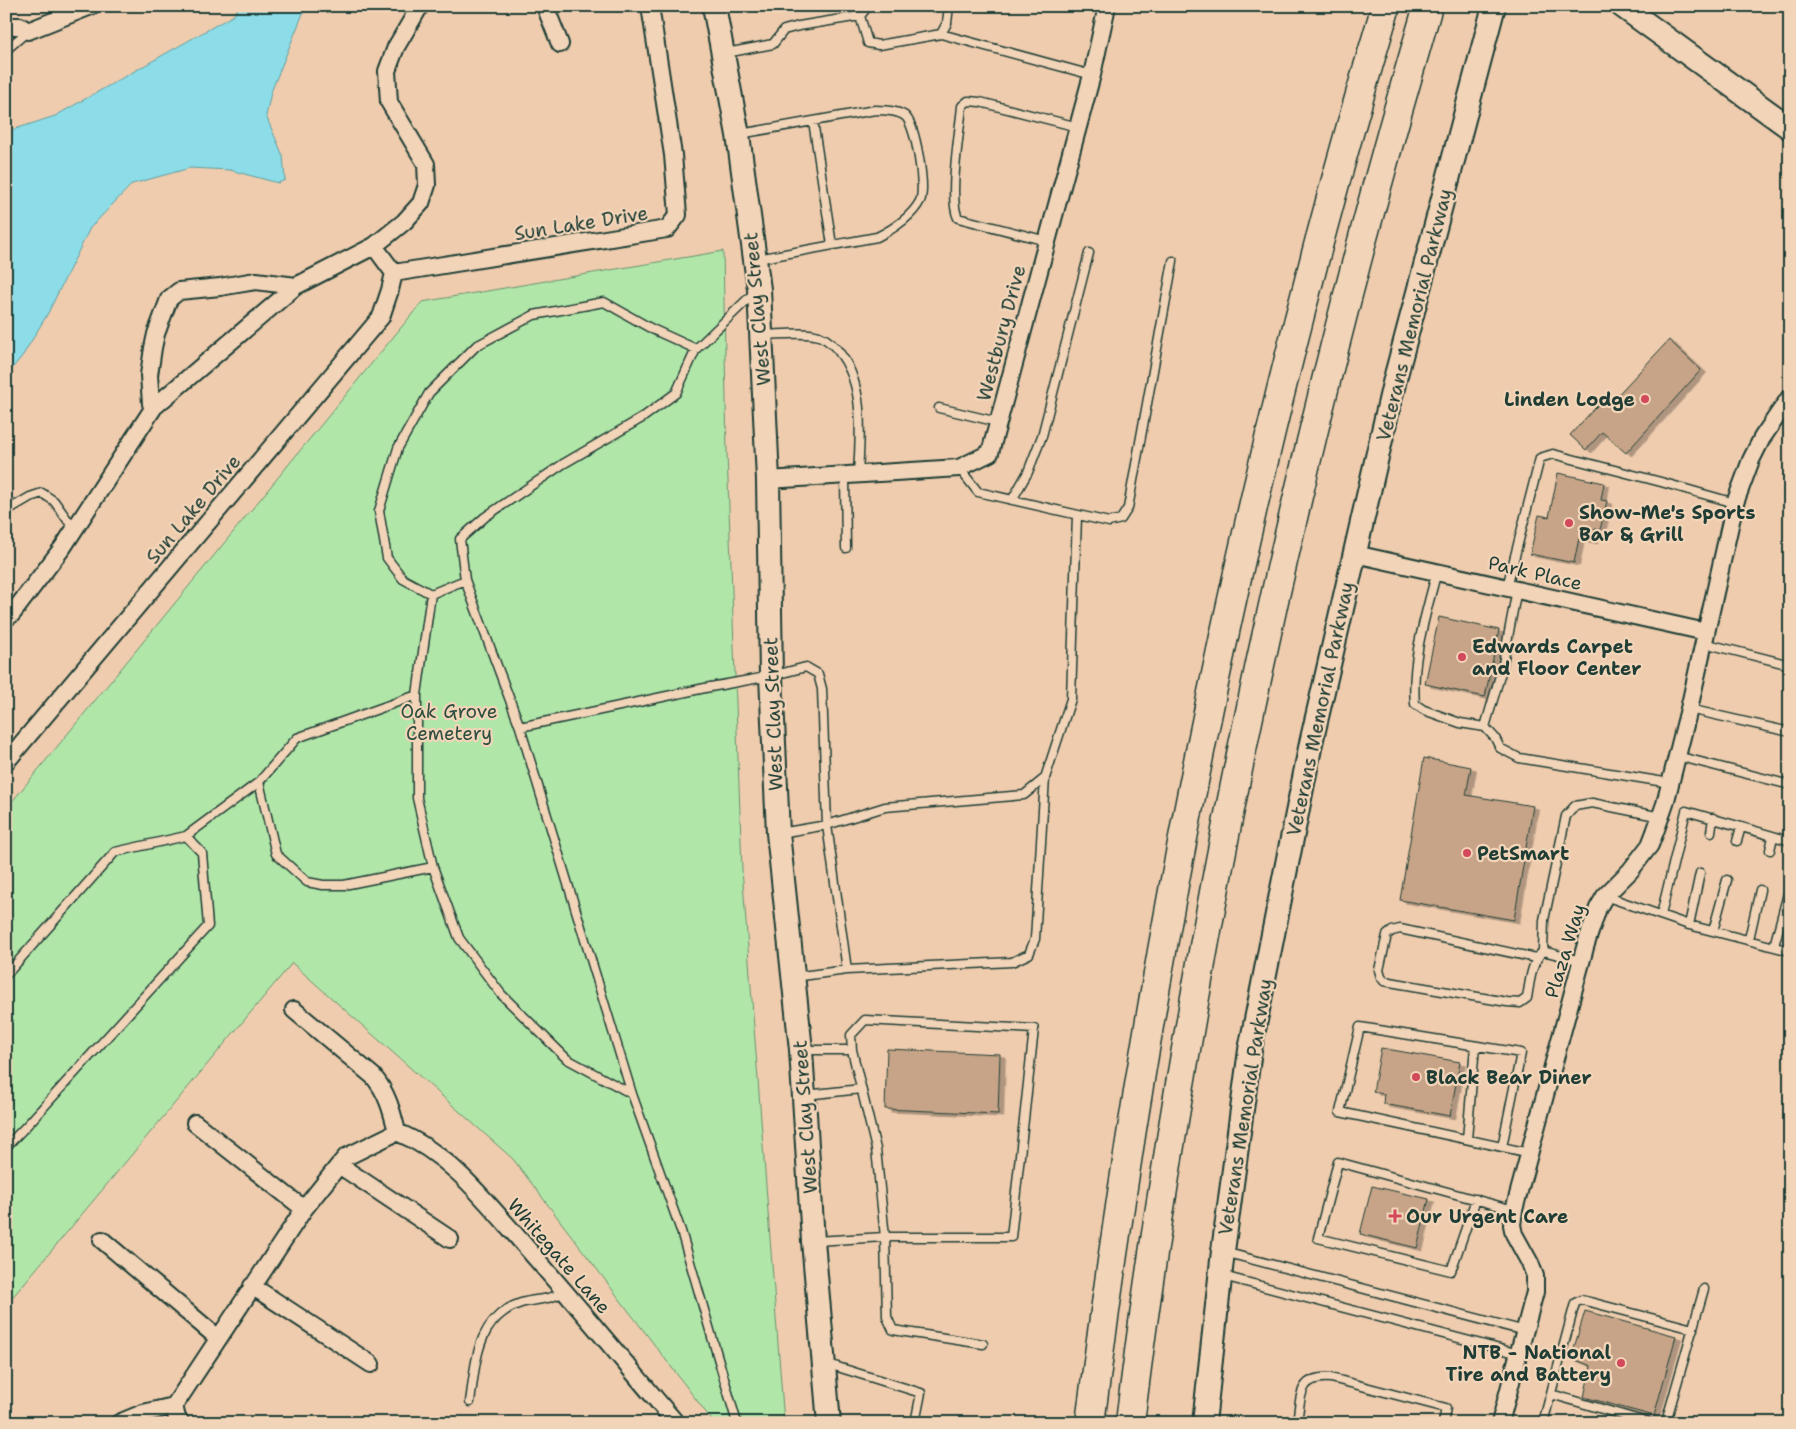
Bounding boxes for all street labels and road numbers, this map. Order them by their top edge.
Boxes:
street label: Veterans Memorial Parkway [1370,186,1458,444]
street label: Sun Lake Drive [512,200,650,246]
street label: West Clay Street [738,231,776,387]
street label: Westbury Drive [971,262,1031,404]
street label: Sun Lake Drive [140,449,246,569]
street label: Park Place [1486,550,1584,596]
street label: Veterans Memorial Parkway [1281,579,1359,839]
street label: West Clay Street [758,637,788,791]
street label: Plaza Way [1539,901,1591,1001]
street label: Veterans Memorial Parkway [1212,977,1278,1237]
street label: West Clay Street [787,1039,823,1195]
street label: Whitegate Lane [502,1193,616,1319]

